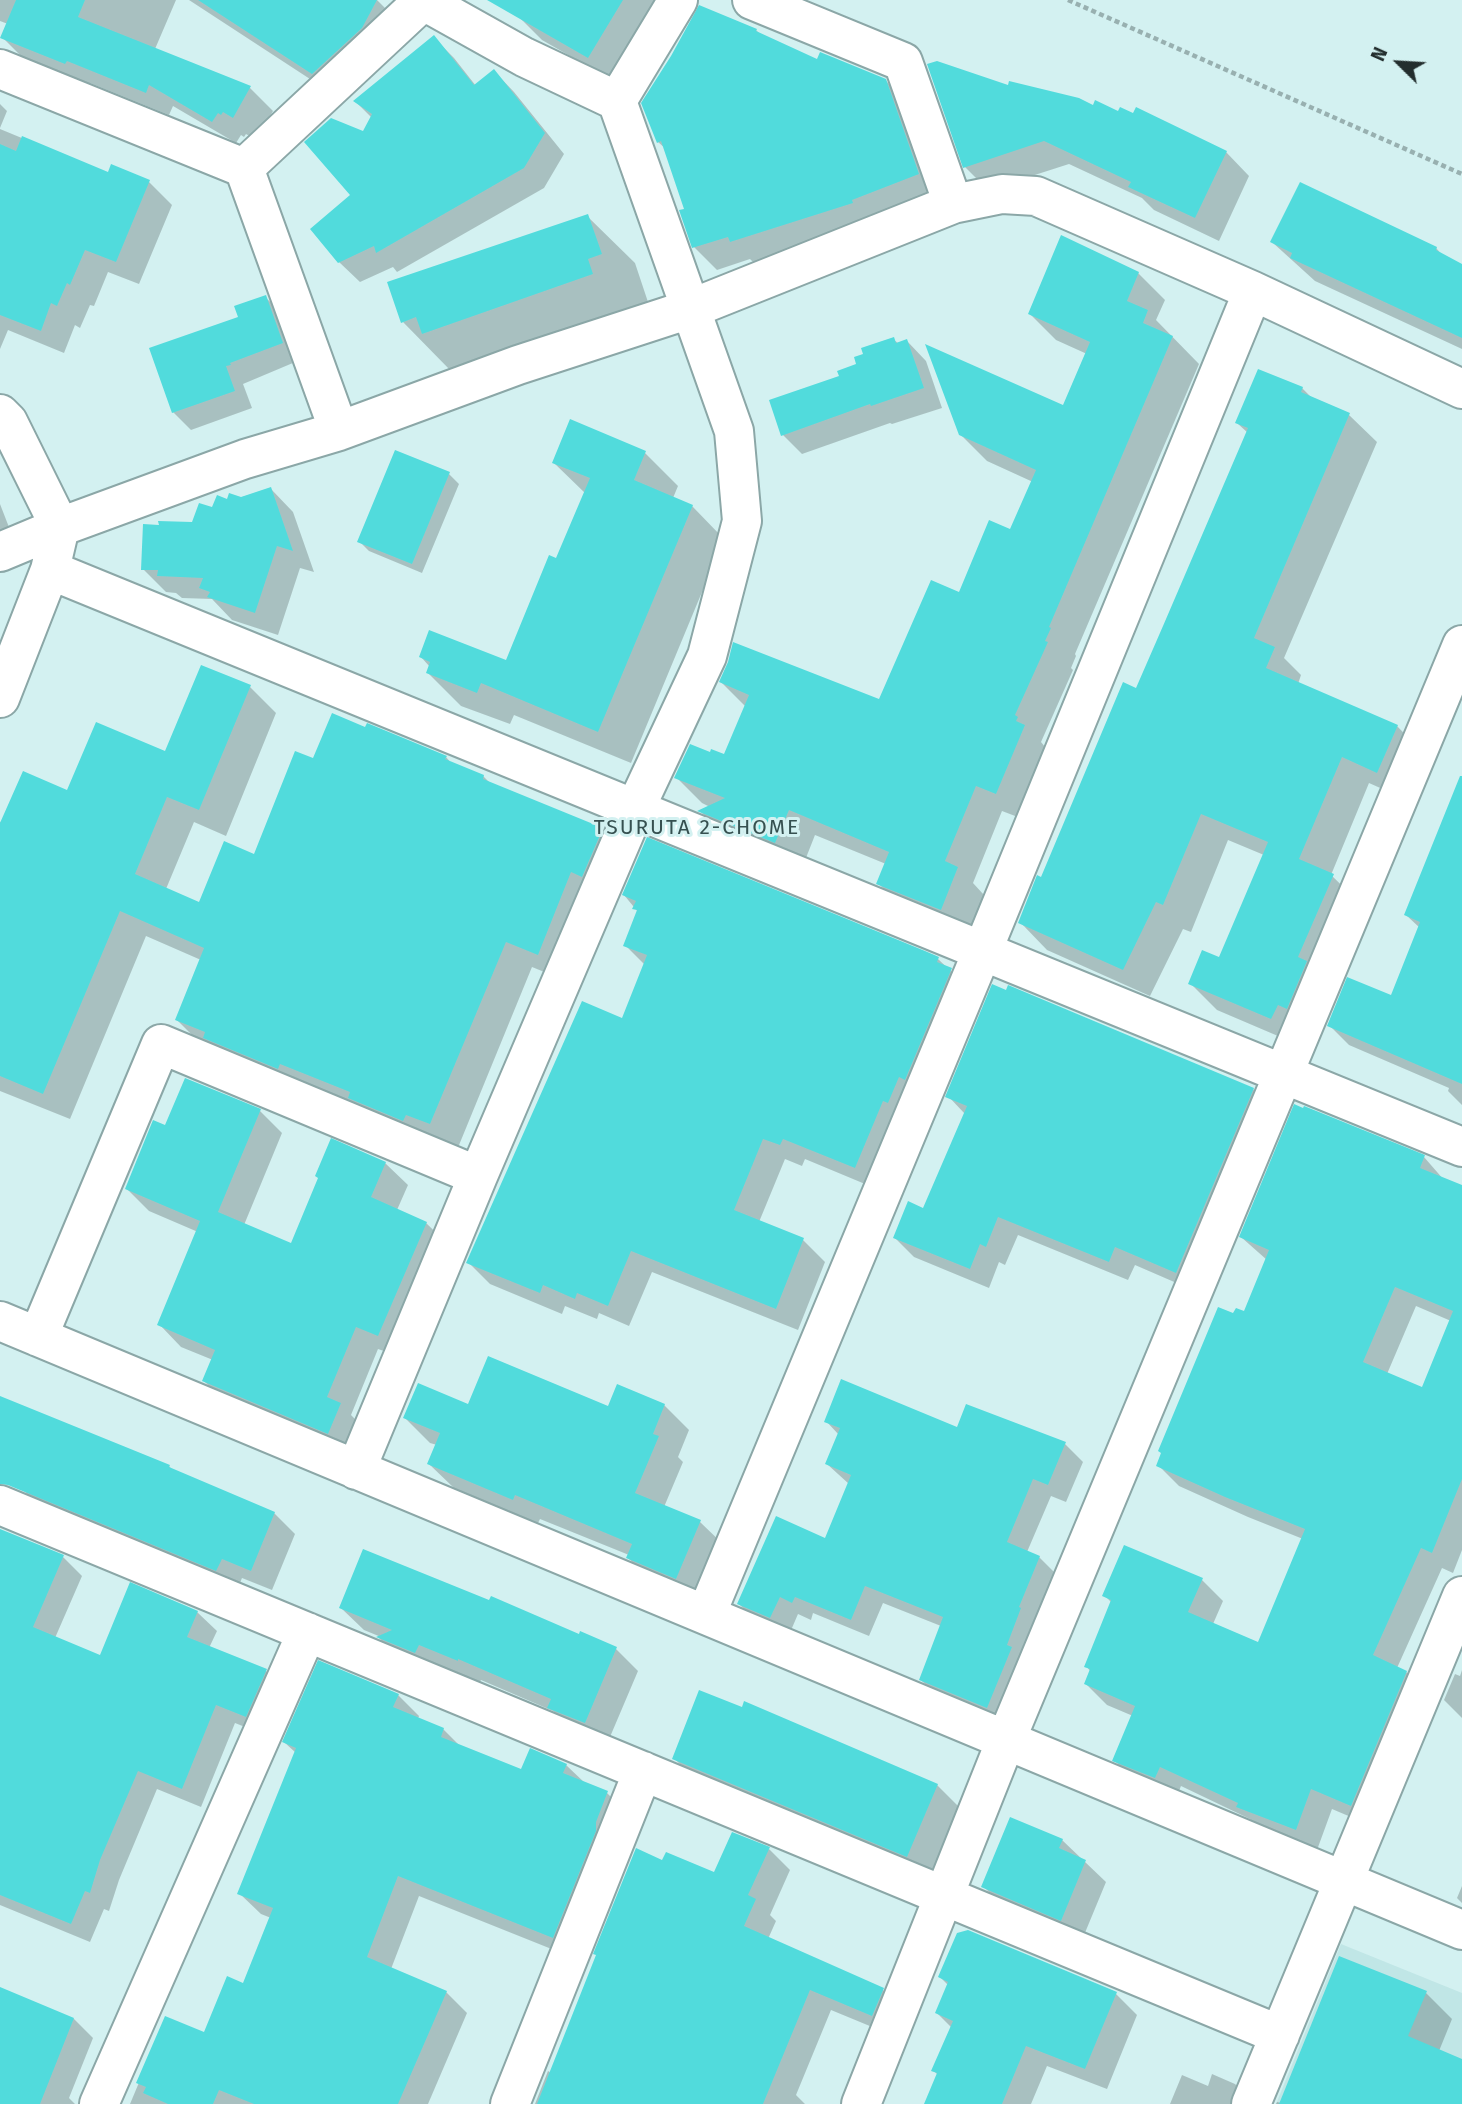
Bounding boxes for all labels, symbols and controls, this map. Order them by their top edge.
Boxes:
north arrow [1364,28,1434,98]
text: N [1366,44,1392,65]
district label: TSURUTA 2-CHOME [596,815,798,841]

